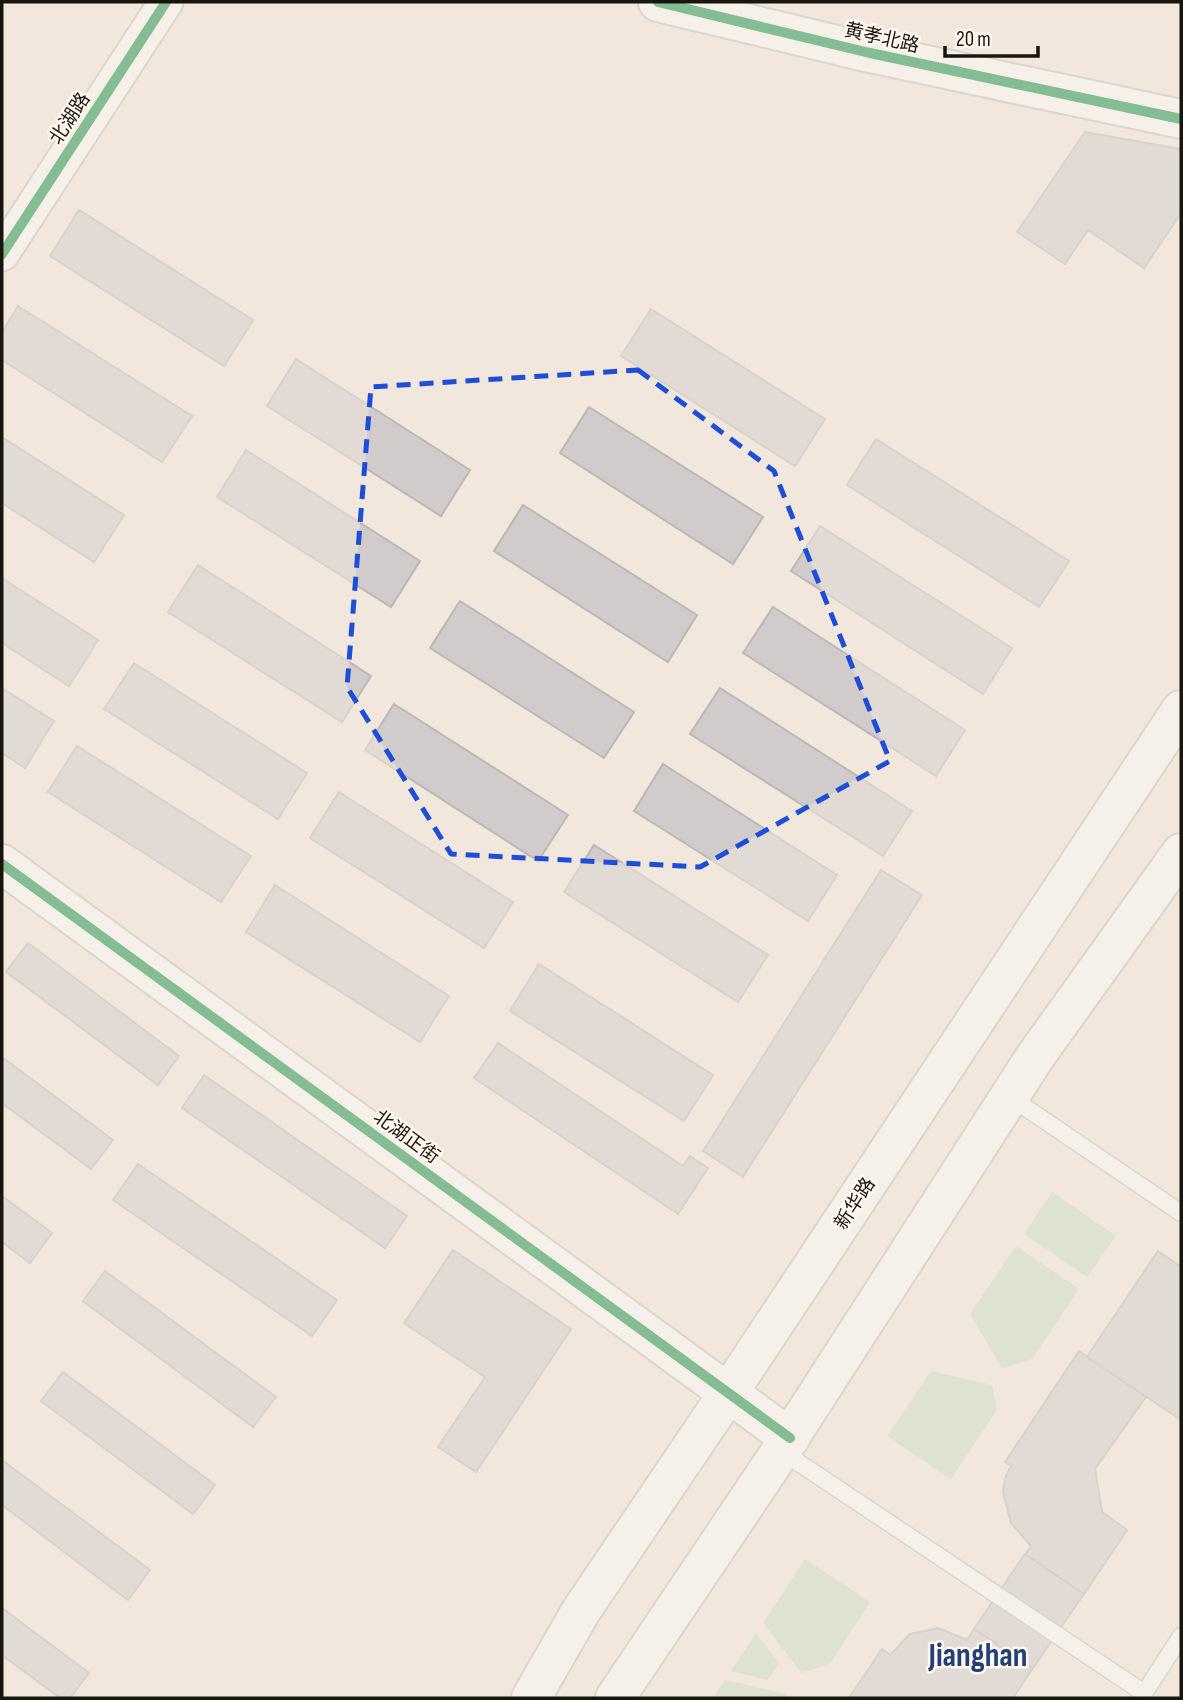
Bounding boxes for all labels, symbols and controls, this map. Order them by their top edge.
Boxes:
scale bar [945,14,1038,58]
street label: 黄孝北路 [842,19,921,58]
text: 20 m [956,27,991,52]
street label: 北湖路 [45,89,95,149]
street label: 北湖正街 [369,1106,444,1169]
street label: 新华路 [830,1174,880,1234]
district label: Jianghan [927,1636,1028,1676]

